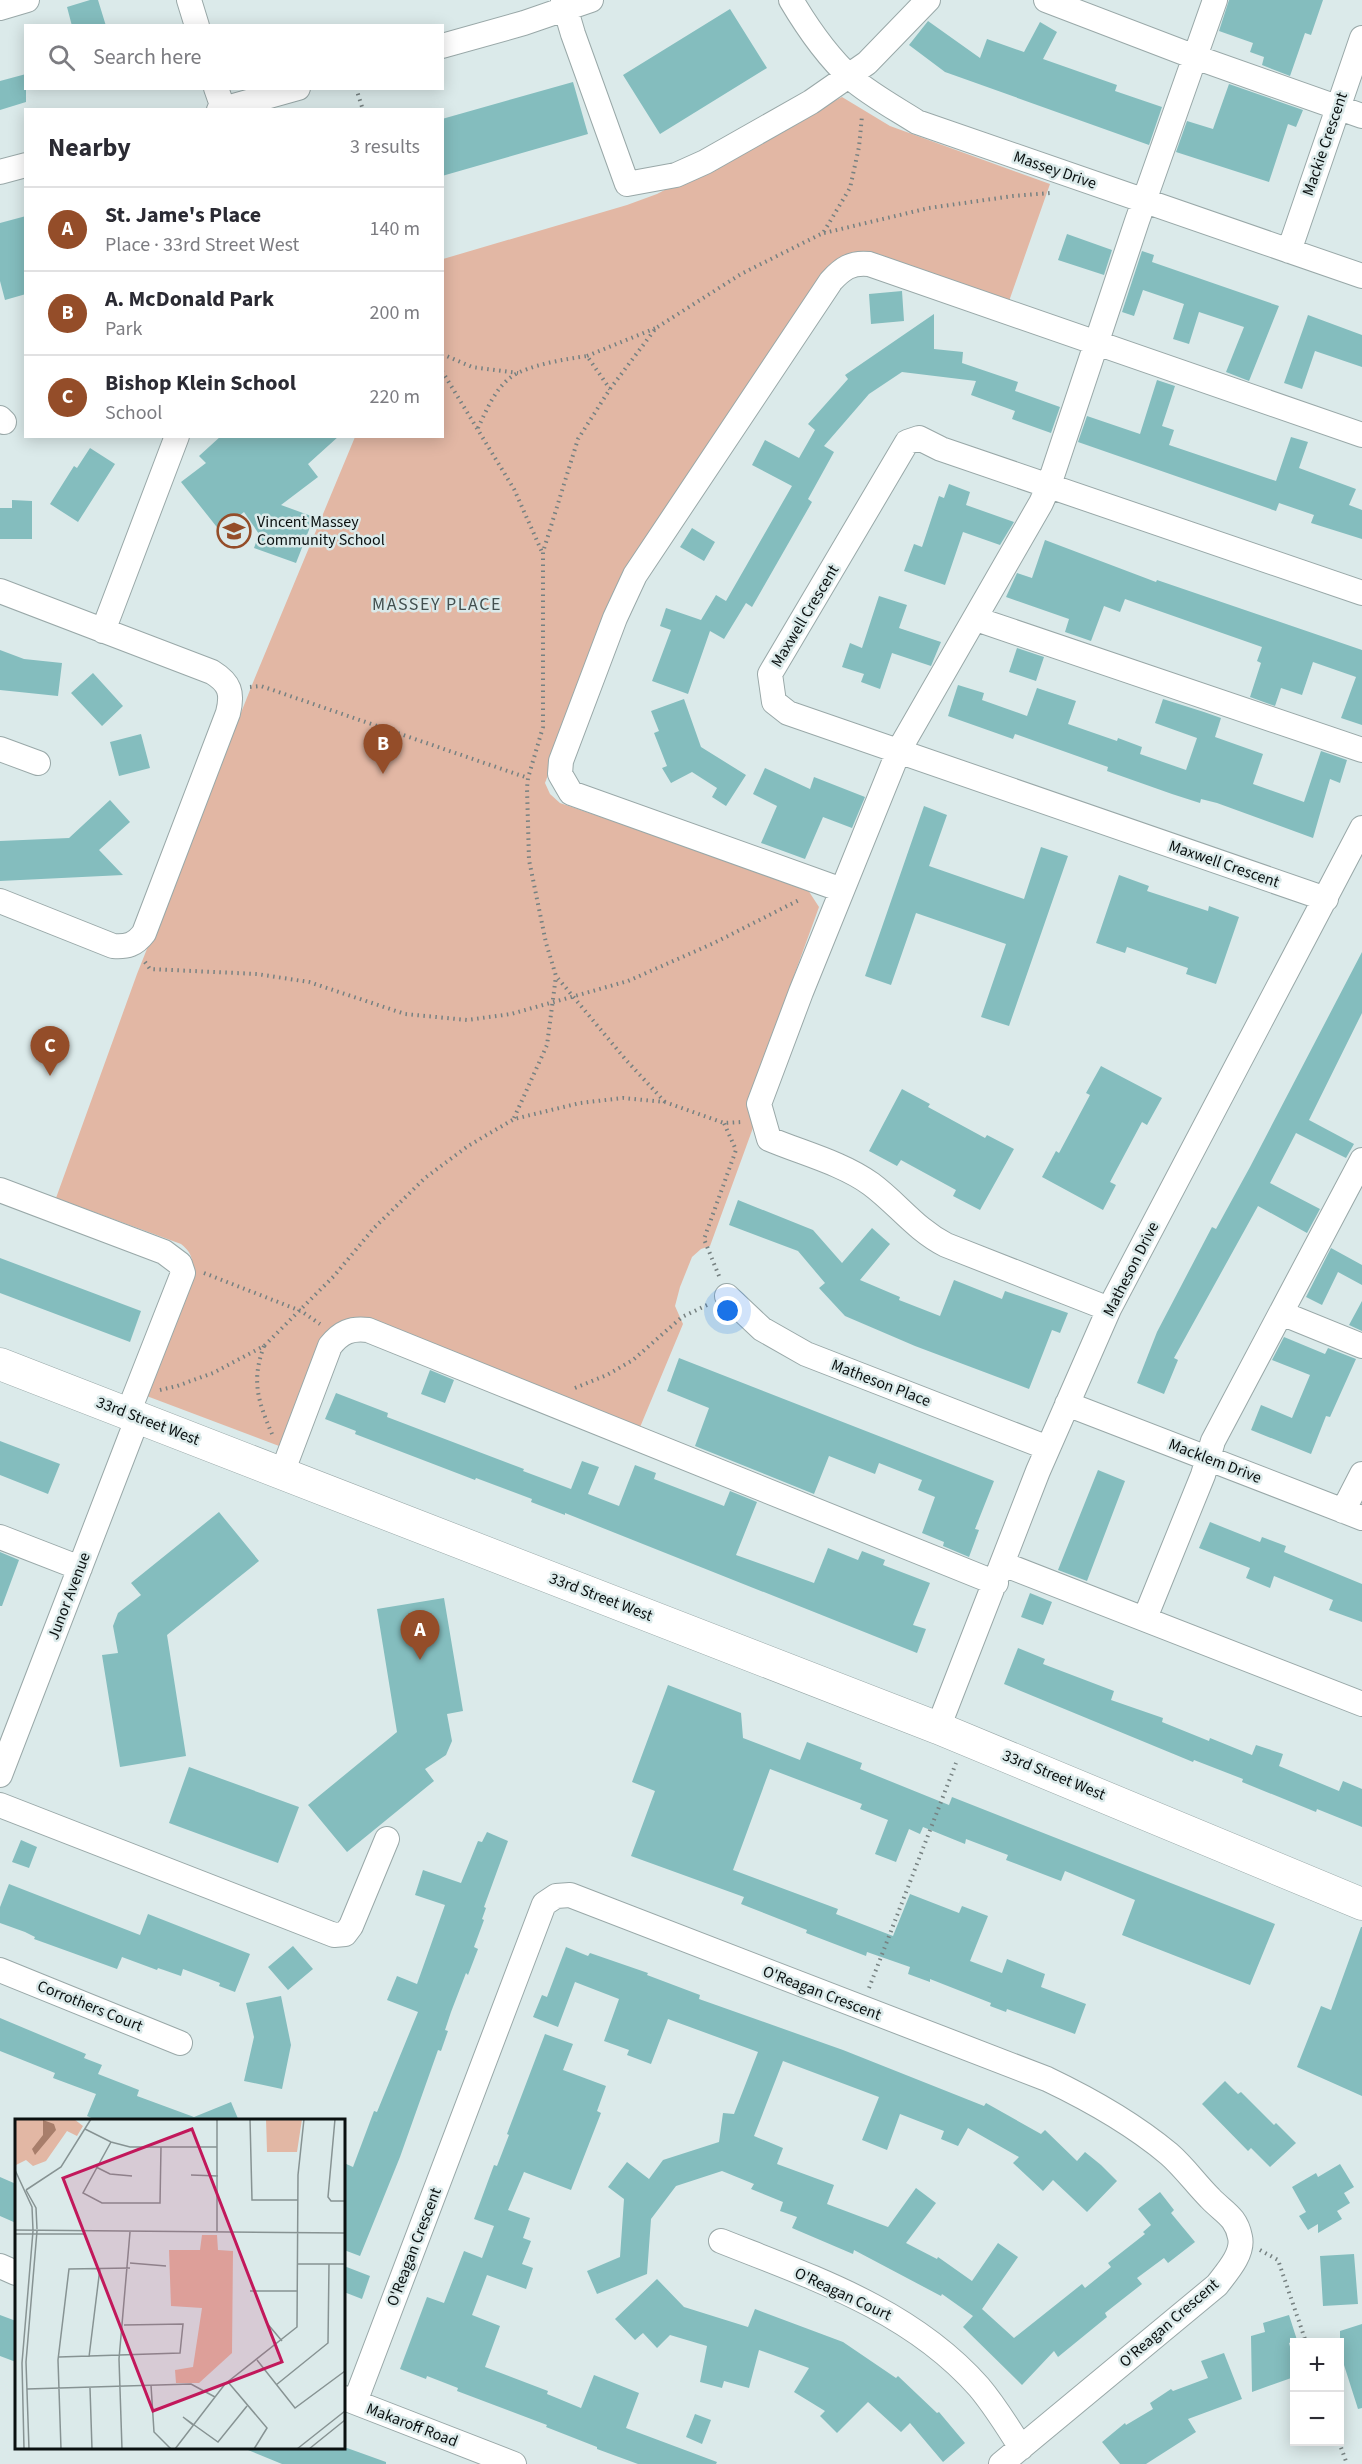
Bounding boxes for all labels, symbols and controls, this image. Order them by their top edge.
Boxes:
search box [24,24,444,90]
icon: search [45,41,78,74]
text: Search here [93,41,201,73]
street label: Mackie Crescent [1297,89,1353,199]
text: Nearby [48,129,131,166]
text: 3 results [350,133,420,161]
street label: Massey Drive [1011,146,1100,194]
text: St. Jame's Place [105,199,261,231]
text: A [62,215,73,243]
text: 140 m [370,215,420,243]
text: Place · 33rd Street West [105,231,299,259]
text: A. McDonald Park [105,283,274,315]
text: B [61,299,74,327]
text: 200 m [370,299,420,327]
text: Park [105,315,142,343]
text: Bishop Klein School [105,367,296,399]
text: C [62,383,73,411]
text: 220 m [370,383,420,411]
text: School [105,399,162,427]
place label: Vincent Massey Community School [257,511,385,551]
school or university icon: Vincent Massey Community School [216,513,252,549]
street label: Maxwell Crescent [766,560,845,671]
district label: MASSEY PLACE [372,592,502,617]
pin: B [364,724,403,774]
street label: Maxwell Crescent [1166,835,1283,893]
pin: C [31,1026,70,1076]
street label: Matheson Drive [1098,1218,1164,1320]
your location [713,1296,742,1325]
street label: Matheson Place [828,1354,934,1412]
street label: 33rd Street West [93,1391,203,1451]
street label: Macklem Drive [1165,1433,1265,1489]
street label: Junor Avenue [42,1549,96,1643]
street label: 33rd Street West [546,1567,656,1627]
pin: A [400,1610,440,1660]
street label: 33rd Street West [999,1744,1109,1806]
street label: O'Reagan Crescent [760,1960,885,2026]
street label: Corrothers Court [34,1975,147,2037]
inset map [15,2119,345,2449]
street label: O'Reagan Crescent [381,2184,447,2309]
street label: O'Reagan Court [791,2262,896,2326]
street label: O'Reagan Crescent [1114,2273,1224,2372]
map controls [1290,2338,1344,2446]
button: + [1290,2338,1344,2392]
button: − [1290,2392,1344,2446]
street label: Makaroff Road [363,2397,461,2453]

